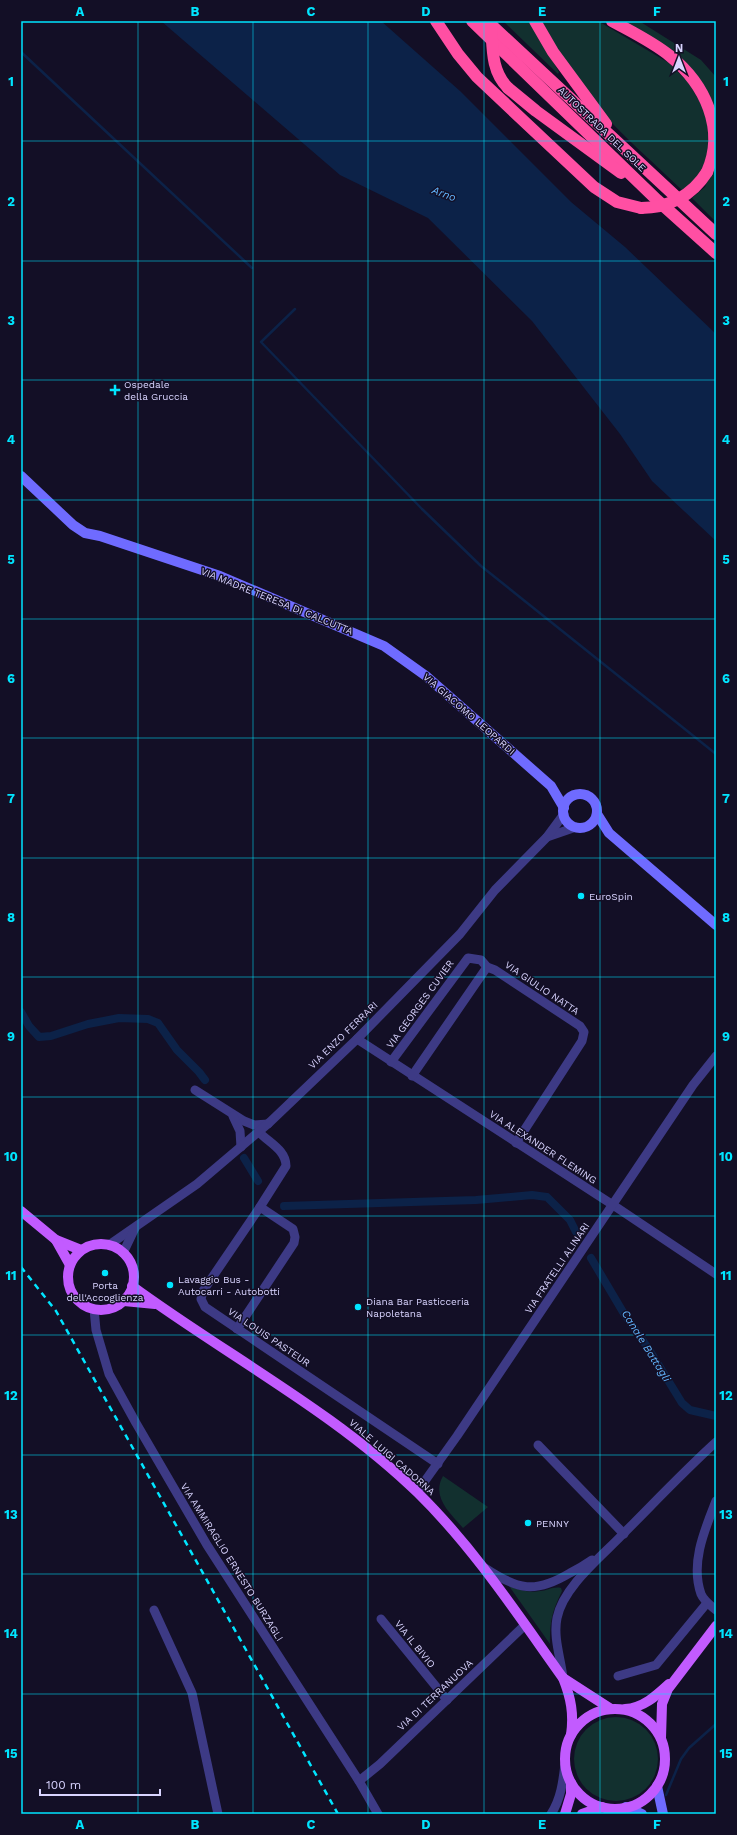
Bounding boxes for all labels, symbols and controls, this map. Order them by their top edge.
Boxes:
text: A [76,4,85,19]
text: B [191,4,200,19]
text: C [307,4,316,19]
text: D [421,4,431,19]
text: E [538,4,546,19]
text: F [653,4,661,19]
north arrow [659,38,699,78]
text: N [675,42,683,55]
text: 1 [8,74,14,89]
text: 1 [723,74,729,89]
street label: AUTOSTRADA DEL SOLE [556,84,648,174]
water label: Arno [429,183,458,204]
text: 2 [7,194,15,209]
text: 2 [722,194,730,209]
text: 3 [7,313,15,328]
text: 3 [722,313,730,328]
place label: Ospedale della Gruccia [124,379,188,402]
marker: Ospedale della Gruccia [109,384,121,396]
text: 4 [7,432,16,447]
text: 4 [722,432,731,447]
text: 5 [7,552,15,567]
text: 5 [722,552,730,567]
street label: VIA MADRE TERESA DI CALCUTTA [199,565,355,637]
text: 6 [7,671,15,686]
street label: VIA GIACOMO LEOPARDI [421,671,517,757]
text: 6 [722,671,730,686]
text: 7 [7,791,15,806]
text: 7 [722,791,730,806]
marker: EuroSpin [576,891,586,901]
place label: EuroSpin [589,891,633,902]
text: 8 [7,910,15,925]
text: 8 [722,910,730,925]
street label: VIA GEORGES CUVIER [384,957,456,1050]
street label: VIA GIULIO NATTA [503,959,581,1017]
street label: VIA ENZO FERRARI [306,999,380,1071]
text: 9 [7,1029,15,1044]
text: 9 [722,1029,730,1044]
street label: VIA ALEXANDER FLEMING [487,1108,599,1186]
text: 10 [4,1149,18,1164]
text: 10 [719,1149,733,1164]
street label: VIA FRATELLI ALINARI [523,1221,591,1315]
text: 11 [5,1268,17,1283]
marker: Porta dell'Accoglienza [100,1268,110,1278]
text: 11 [720,1268,732,1283]
place label: Lavaggio Bus - Autocarri - Autobotti [178,1274,280,1297]
place label: Porta dell'Accoglienza [67,1280,144,1303]
marker: Lavaggio Bus - Autocarri - Autobotti [165,1280,175,1290]
place label: Diana Bar Pasticceria Napoletana [366,1296,470,1319]
marker: Diana Bar Pasticceria Napoletana [353,1302,363,1312]
street label: VIA LOUIS PASTEUR [226,1305,312,1369]
water label: Canale Battagli [619,1308,674,1385]
text: 12 [4,1388,18,1403]
text: 12 [719,1388,733,1403]
street label: VIALE LUIGI CADORNA [347,1417,437,1497]
street label: VIA AMMIRAGLIO ERNESTO BURZAGLI [179,1481,285,1643]
text: 13 [4,1507,18,1522]
text: 13 [719,1507,733,1522]
marker: PENNY [523,1518,533,1528]
place label: PENNY [536,1518,569,1529]
street label: VIA IL BIVIO [393,1618,437,1670]
text: 14 [4,1626,19,1641]
text: 14 [719,1626,734,1641]
street label: VIA DI TERRANUOVA [395,1657,475,1733]
text: 15 [4,1746,18,1761]
text: 15 [719,1746,733,1761]
scale bar [40,1771,160,1797]
text: 100 m [46,1778,81,1792]
text: A [76,1817,85,1832]
text: B [191,1817,200,1832]
text: C [307,1817,316,1832]
text: D [421,1817,431,1832]
text: E [538,1817,546,1832]
text: F [653,1817,661,1832]

